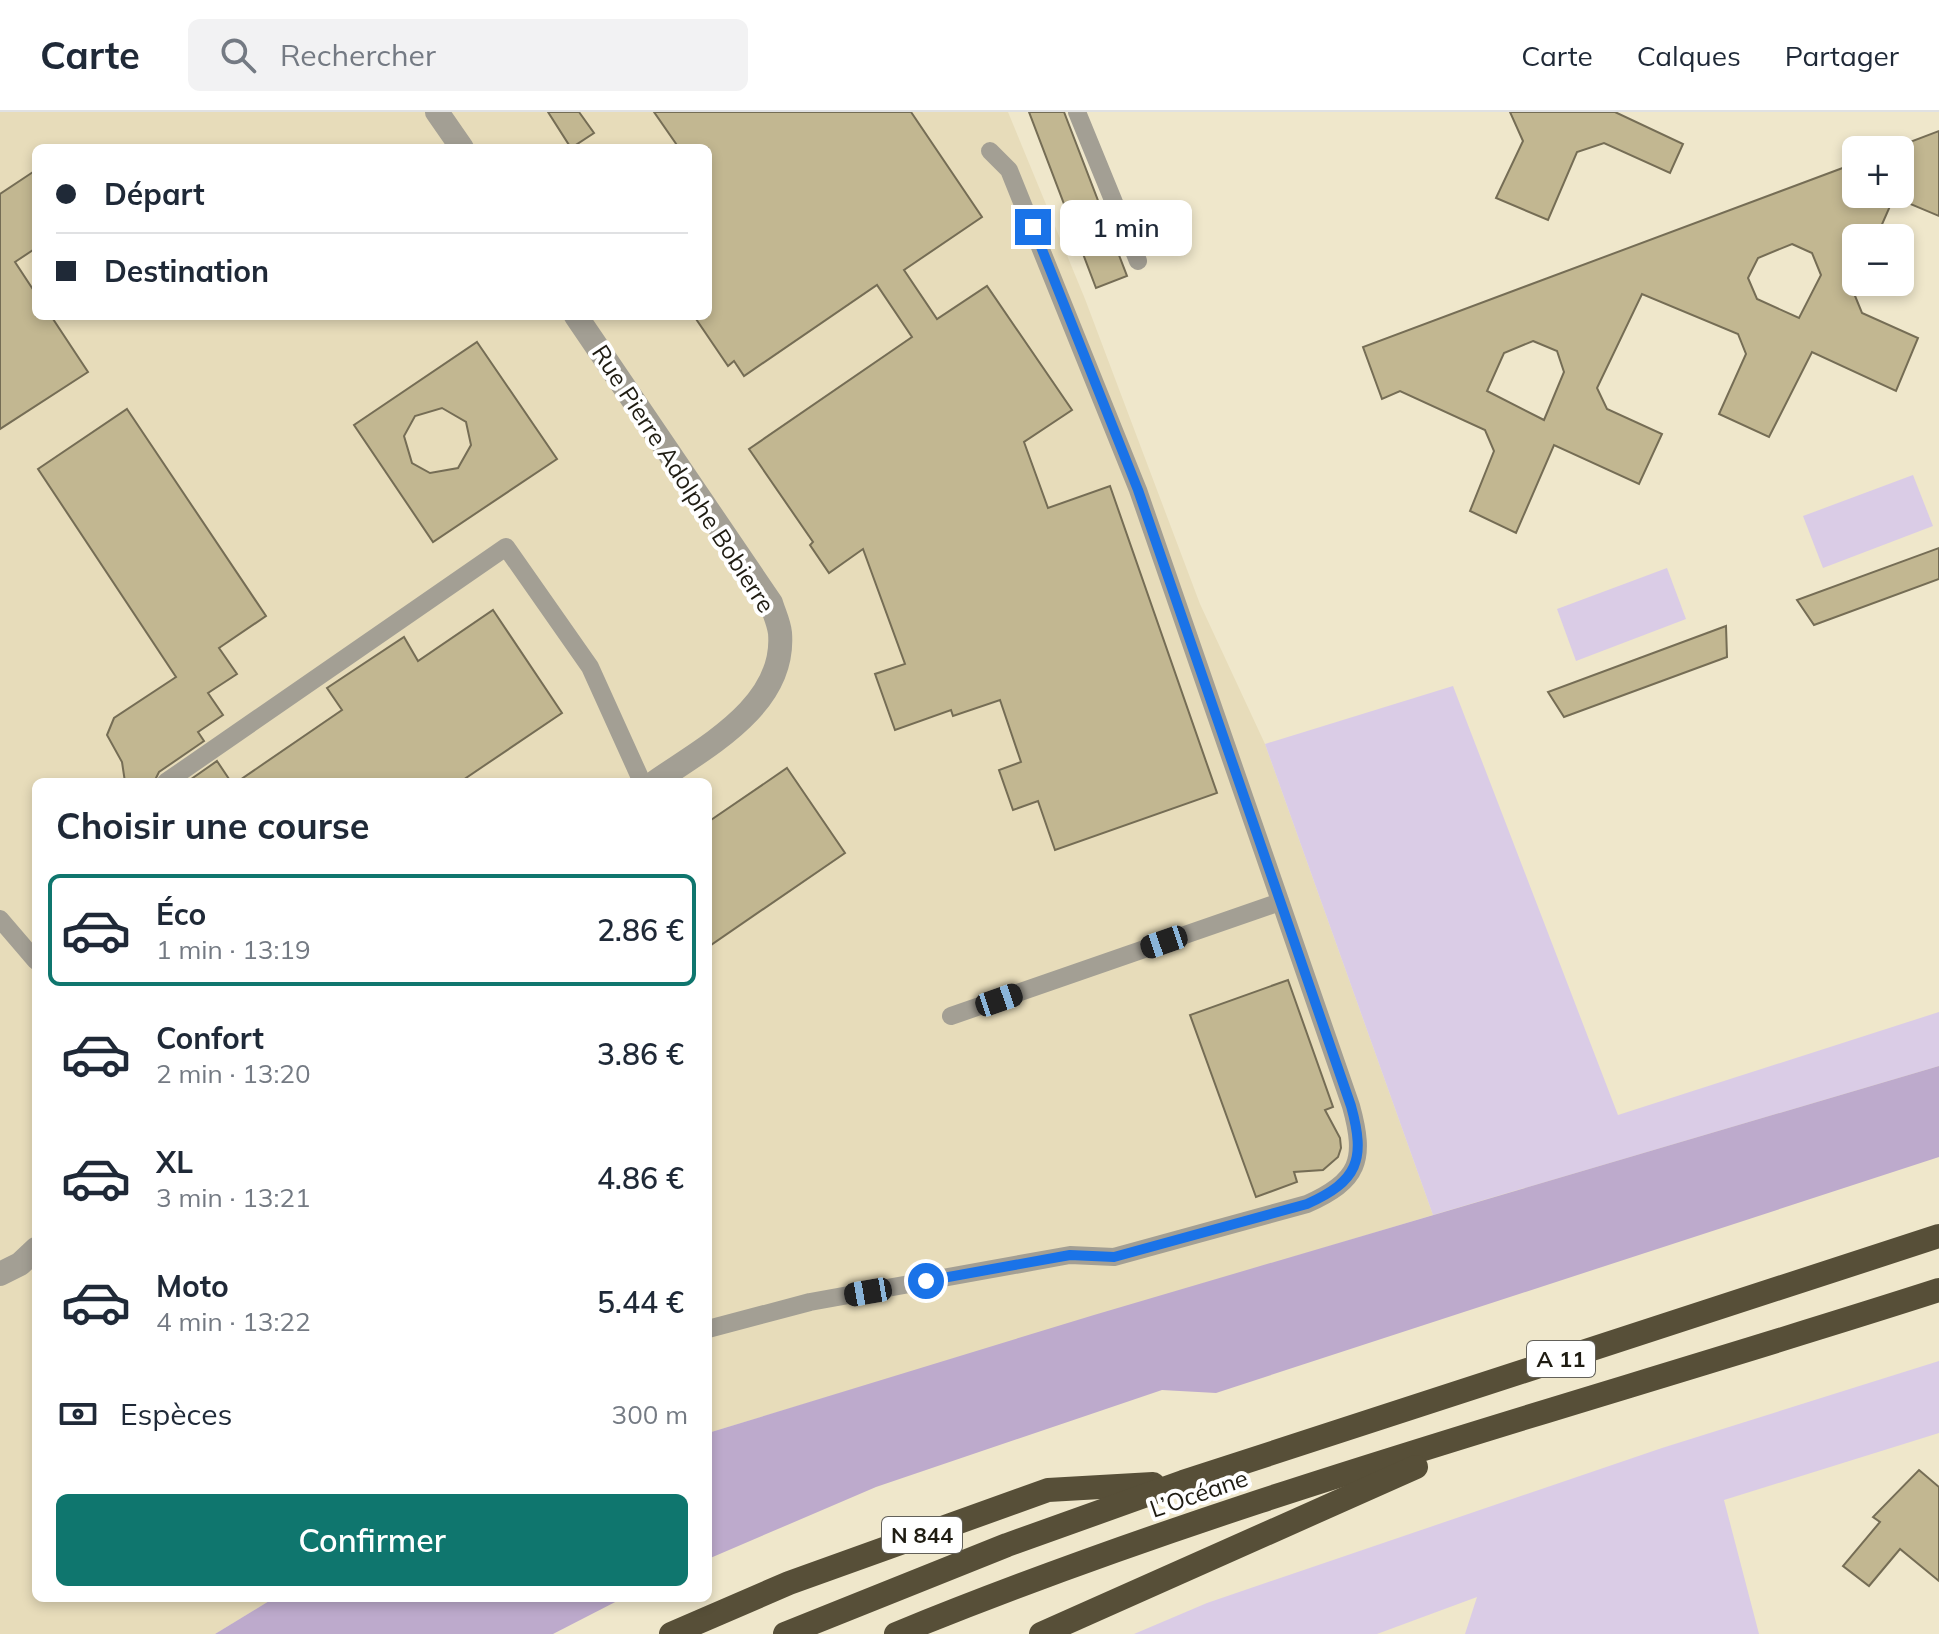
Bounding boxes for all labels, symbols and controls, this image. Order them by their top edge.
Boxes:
search box [188,19,748,91]
text: Carte [40,31,140,79]
icon: search [216,33,260,77]
text: Rechercher [280,36,436,74]
text: Carte [1521,38,1593,73]
text: Calques [1637,38,1741,73]
text: Partager [1785,38,1899,73]
map controls [1842,136,1914,296]
button: + [1842,136,1914,208]
text: Départ [104,175,205,213]
callout: 1 min [1061,199,1193,255]
route end [1015,209,1051,245]
text: 1 min [1092,211,1160,244]
button: − [1842,224,1914,296]
text: Destination [104,252,269,290]
street label: Rue Pierre Adolphe Bobierre [586,339,782,618]
text: Choisir une course [56,803,370,848]
icon: car [60,894,132,966]
text: Éco [156,895,206,933]
text: 2.86 € [597,911,684,949]
car [1137,923,1191,961]
text: 1 min · 13:19 [156,933,311,966]
car [972,981,1026,1019]
icon: car [60,1018,132,1090]
text: Confort [156,1019,264,1057]
text: 3.86 € [597,1035,684,1073]
text: 2 min · 13:20 [156,1057,311,1090]
icon: car [60,1142,132,1214]
text: XL [156,1143,193,1181]
text: 4.86 € [597,1159,684,1197]
text: 3 min · 13:21 [156,1181,311,1214]
route start [908,1263,944,1299]
icon: car [60,1266,132,1338]
text: Moto [156,1267,229,1305]
car [842,1276,894,1308]
text: 5.44 € [597,1283,684,1321]
text: 4 min · 13:22 [156,1305,311,1338]
road number: A 11 [1527,1341,1595,1377]
icon: cash [56,1392,100,1436]
text: Espèces [120,1395,232,1433]
text: 300 m [612,1398,688,1431]
street label: L’Océane [1146,1462,1252,1524]
button: Confirmer [56,1494,688,1586]
road number: N 844 [882,1517,962,1553]

